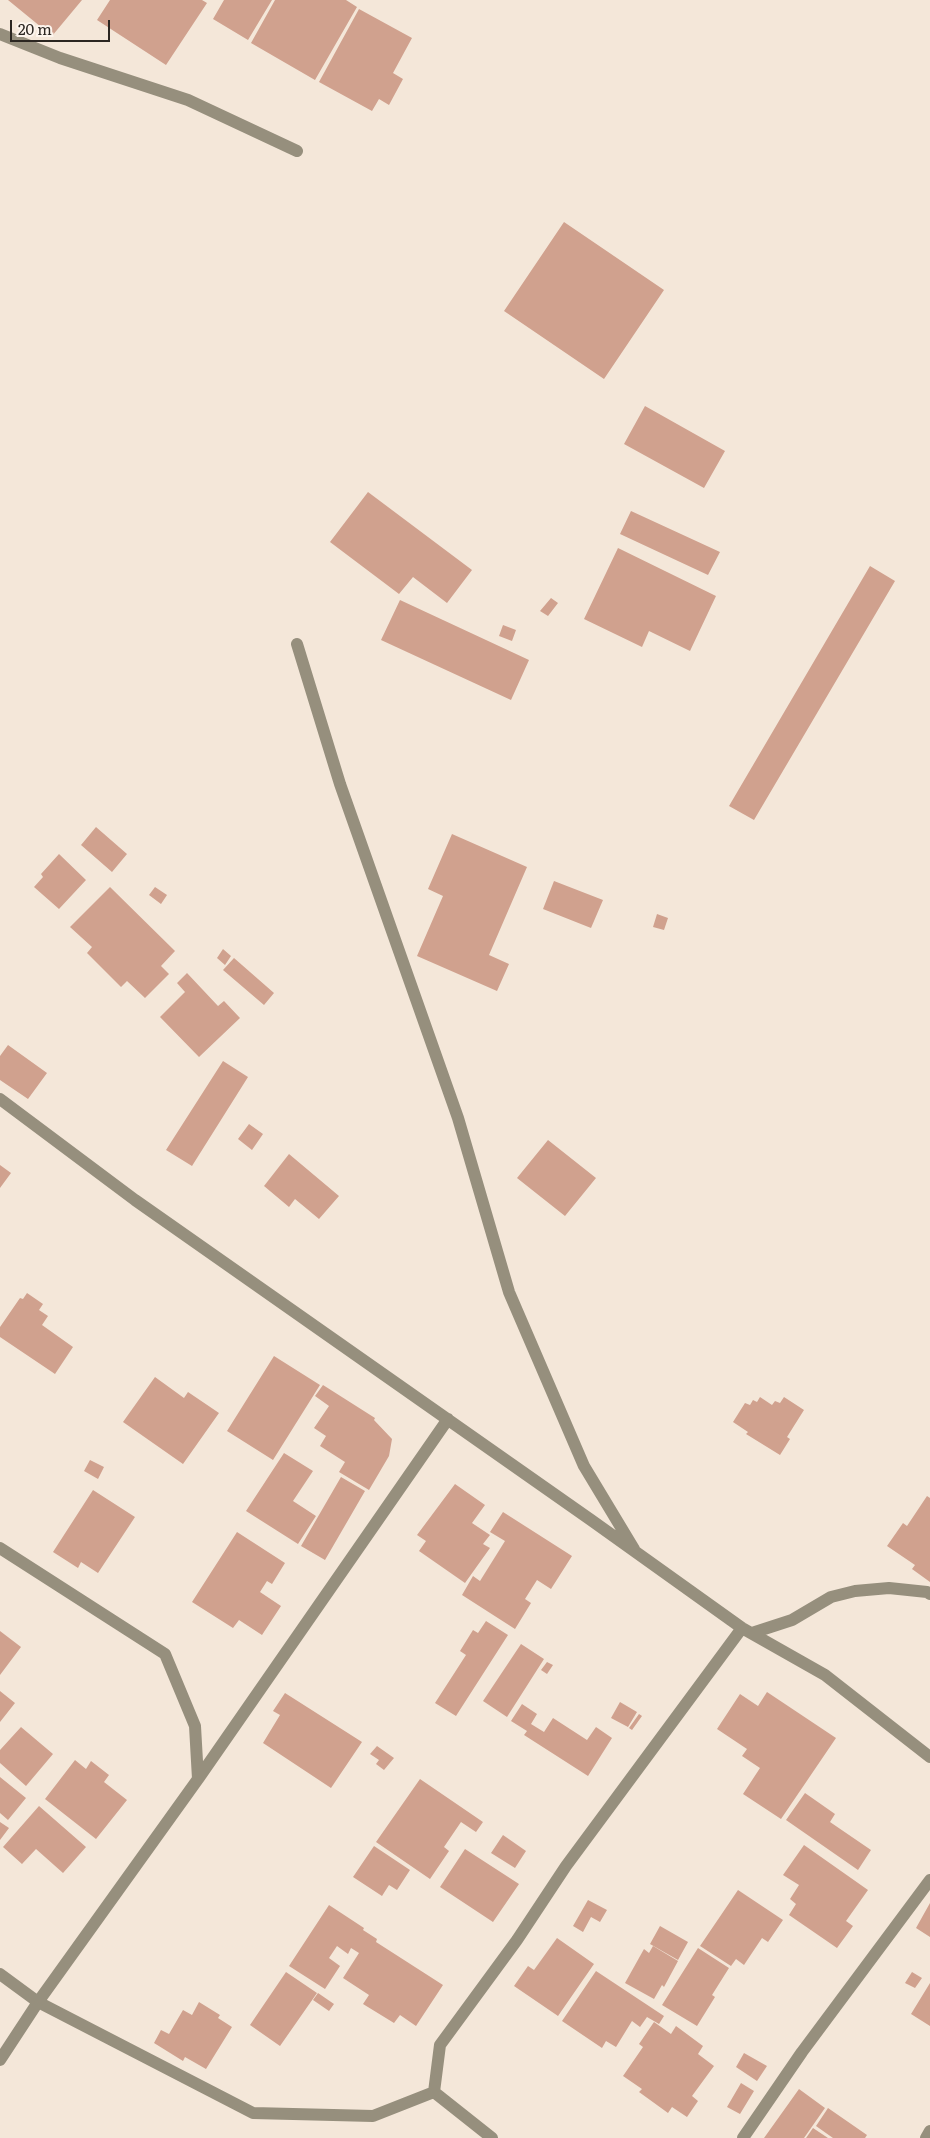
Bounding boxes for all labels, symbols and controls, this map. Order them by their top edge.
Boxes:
scale bar [12,10,112,42]
text: 20 m [18,17,52,40]

